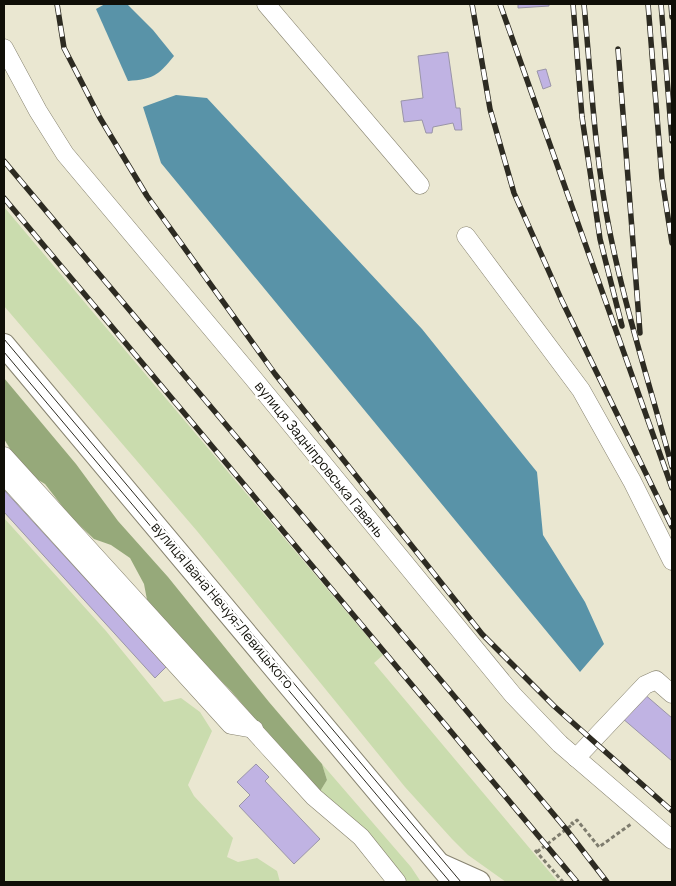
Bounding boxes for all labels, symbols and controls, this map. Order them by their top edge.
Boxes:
street label: вулиця Задніпровська Гавань [251,377,389,541]
street label: вулиця Івана Нечуя-Левицького [147,518,299,692]

